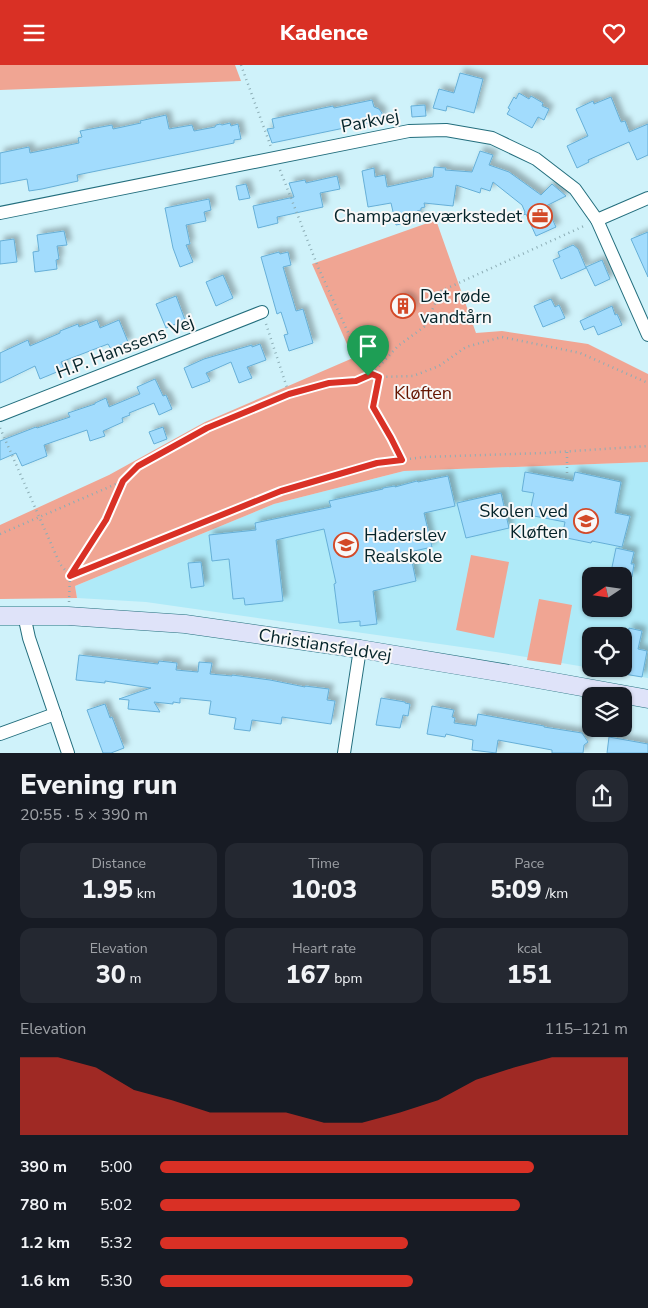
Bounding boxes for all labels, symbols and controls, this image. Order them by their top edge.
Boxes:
text: Kadence [280,18,368,48]
icon: menu [20,19,48,47]
icon: heart [600,19,628,47]
street label: Parkvej [339,104,401,138]
office icon: Champagneværkstedet [527,203,553,229]
place label: Champagneværkstedet [334,204,523,228]
place label: Det røde vandtårn [420,284,492,329]
building icon: Det røde vandtårn [390,293,416,319]
street label: H.P. Hanssens Vej [53,310,197,384]
pin [347,325,389,376]
icon: arrive [354,332,382,360]
park label: Kløften [394,381,452,405]
place label: Skolen ved Kløften [479,499,568,544]
school or university icon: Skolen ved Kløften [573,508,599,534]
place label: Haderslev Realskole [364,523,447,568]
school or university icon: Haderslev Realskole [333,532,359,558]
north arrow [582,567,632,617]
map controls [582,567,632,737]
street label: Christiansfeldvej [257,623,393,667]
button: locate [582,627,632,677]
button: layers [582,687,632,737]
text: Evening run [20,766,177,804]
button: share [576,770,628,822]
text: 20:55 · 5 × 390 m [20,804,148,826]
text: Distance [91,854,146,873]
text: Time [308,854,340,873]
text: Pace [514,854,544,873]
text: 1.95 [82,873,133,907]
text: 10:03 [291,873,357,907]
text: 5:09 [490,873,542,907]
text: km [133,884,156,903]
text: /km [542,884,568,903]
text: Elevation [90,939,148,958]
text: Heart rate [292,939,356,958]
text: kcal [517,939,542,958]
text: 30 [96,958,126,992]
text: 167 [286,958,331,992]
text: 151 [507,958,552,992]
text: m [126,969,141,988]
text: bpm [331,969,362,988]
text: Elevation [20,1018,86,1040]
text: 115–121 m [545,1018,628,1040]
text: 390 m [20,1156,67,1178]
text: 5:00 [100,1156,132,1178]
text: 780 m [20,1194,67,1216]
text: 5:02 [100,1194,132,1216]
text: 1.2 km [20,1232,70,1254]
text: 5:32 [100,1232,132,1254]
text: 1.6 km [20,1270,70,1292]
text: 5:30 [100,1270,132,1292]

